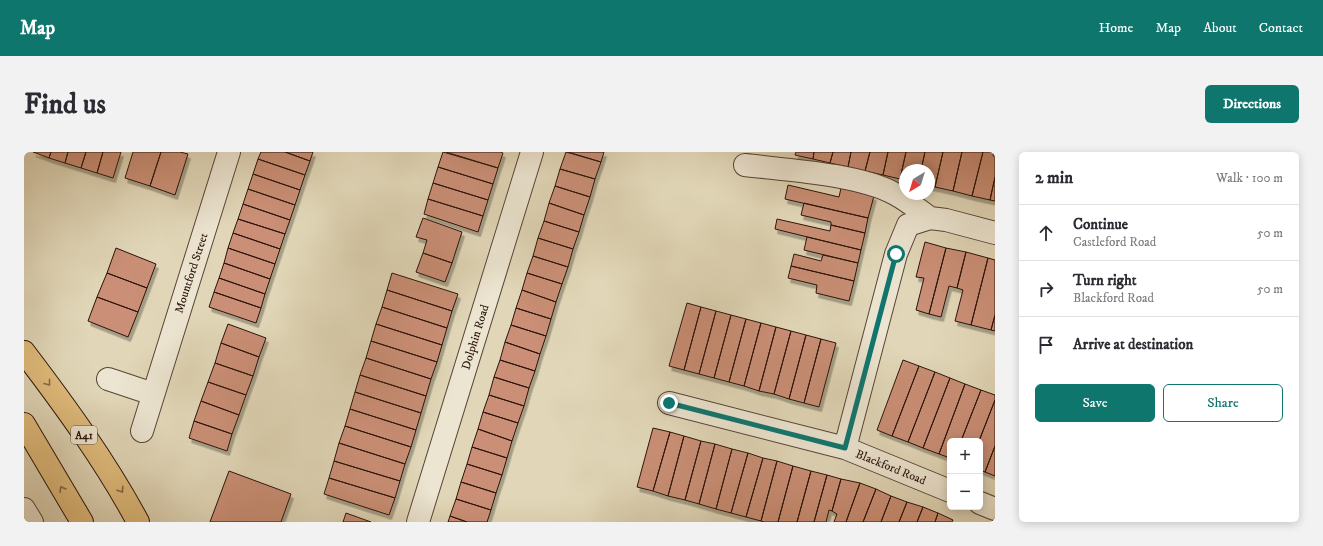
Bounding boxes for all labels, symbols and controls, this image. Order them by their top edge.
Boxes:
text: Map [20,17,55,40]
text: Home [1099,19,1133,37]
text: Map [1155,19,1181,37]
text: About [1203,19,1237,37]
text: Contact [1259,19,1303,37]
button: Directions [1205,85,1299,123]
text: Find us [24,87,106,122]
north arrow [899,164,935,200]
text: 2 min [1035,167,1073,189]
text: Walk · 100 m [1216,170,1283,186]
text: Continue [1073,215,1128,234]
icon: ahead [1035,222,1057,244]
text: 50 m [1257,225,1283,241]
street label: Mountford Street [171,231,212,315]
text: Castleford Road [1073,234,1156,250]
route start [887,245,905,263]
text: Turn right [1073,271,1136,290]
icon: right [1035,278,1057,300]
text: 50 m [1257,281,1283,297]
text: Blackford Road [1073,290,1154,306]
street label: Dolphin Road [458,303,493,372]
icon: arrive [1035,334,1057,356]
text: Arrive at destination [1073,335,1193,354]
one-way arrow [43,378,50,385]
button: Save [1035,384,1155,422]
button: Share [1163,384,1283,422]
route end [660,394,678,412]
road number: A41 [71,426,97,444]
map controls [947,438,983,510]
button: + [947,438,983,474]
street label: Blackford Road [853,447,928,488]
button: − [947,474,983,510]
one-way arrow [60,486,67,493]
one-way arrow [116,486,123,493]

